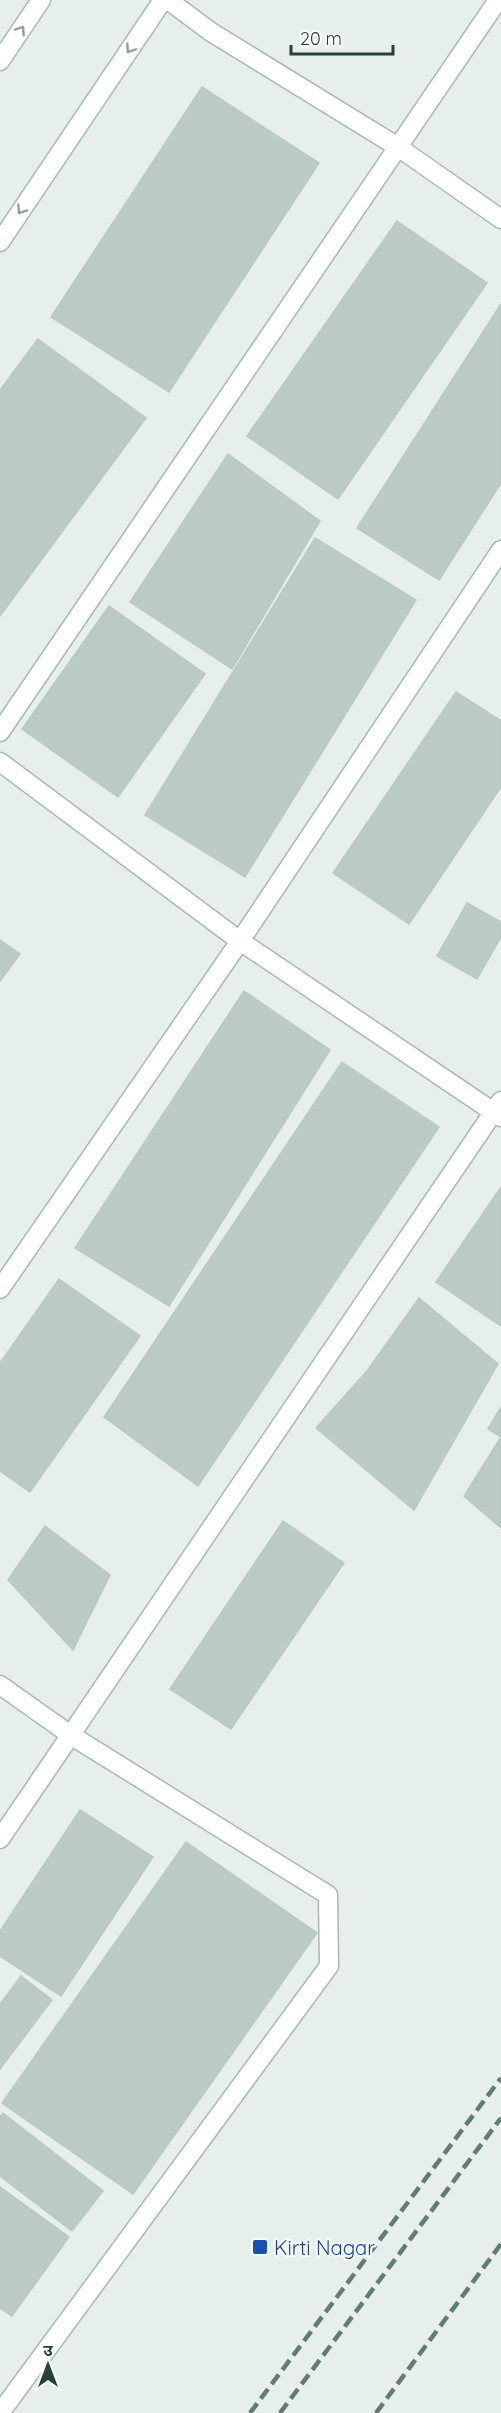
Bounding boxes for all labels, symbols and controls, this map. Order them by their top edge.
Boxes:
scale bar [291,18,393,56]
one-way arrow [14,26,25,37]
text: 20 m [300,27,342,50]
one-way arrow [126,42,137,53]
one-way arrow [17,204,28,215]
place label: Kirti Nagar [274,2235,375,2260]
marker: Kirti Nagar [251,2238,269,2256]
north arrow [18,2335,78,2395]
text: उ [43,2340,53,2360]

